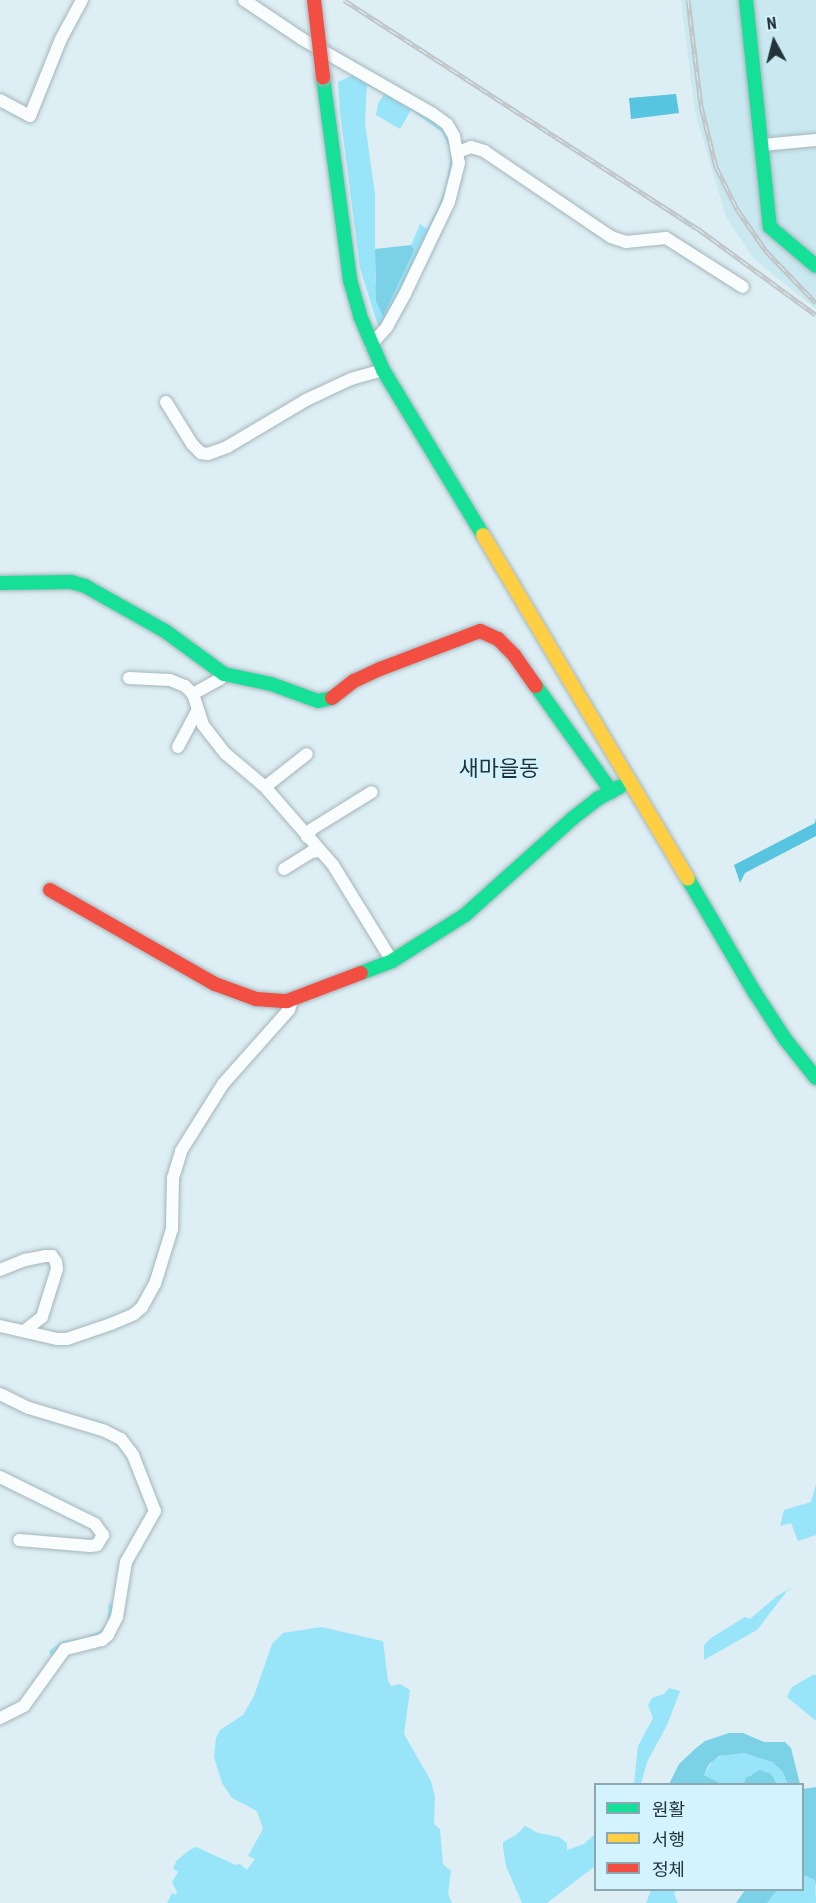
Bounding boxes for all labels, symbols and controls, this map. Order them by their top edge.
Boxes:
north arrow [744,12,804,72]
text: N [766,14,778,34]
district label: 새마을동 [459,756,539,782]
legend [594,1783,804,1891]
text: 원활 [652,1799,685,1820]
text: 서행 [652,1829,685,1850]
text: 정체 [652,1859,685,1880]

